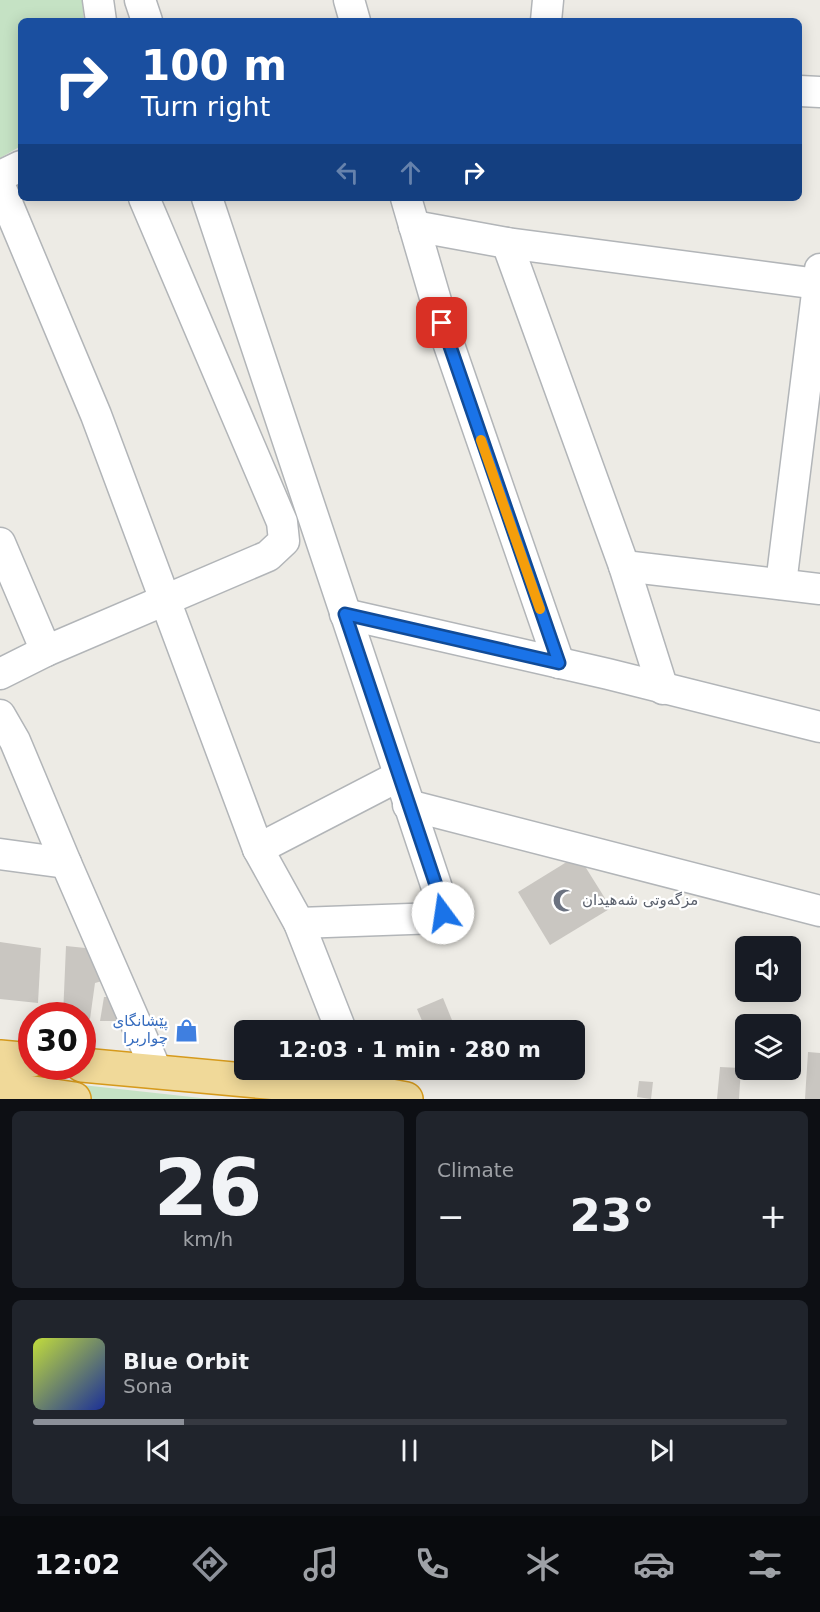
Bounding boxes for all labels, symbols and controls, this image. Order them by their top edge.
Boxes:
text: 100 m [141,41,287,90]
icon: right [42,42,120,120]
text: Turn right [141,91,270,122]
icon: left [331,156,364,189]
icon: ahead [394,156,427,189]
icon: right [457,156,490,189]
pin [416,297,467,348]
icon: arrive [425,306,458,339]
position arrow [411,881,475,945]
mosque icon: مزگەوتی شەهیدان [551,887,577,913]
place label: مزگەوتی شەهیدان [582,891,698,909]
map controls [735,936,801,1080]
button: sound [735,936,801,1002]
speed limit sign: 30 [18,1002,96,1080]
place label: پێشانگای چواربرا [113,1012,168,1047]
button: layers [735,1014,801,1080]
shop icon: پێشانگای چواربرا [173,1017,199,1043]
text: 12:03 · 1 min · 280 m [278,1037,541,1062]
text: 26 [154,1143,262,1233]
text: Climate [437,1158,514,1182]
text: 23° [569,1189,655,1242]
text: − [437,1197,465,1236]
text: + [759,1197,787,1236]
text: km/h [183,1227,233,1251]
text: Blue Orbit [123,1349,249,1374]
text: Sona [123,1374,173,1398]
icon: previous [142,1434,175,1467]
icon: pause [393,1434,426,1467]
icon: next [645,1434,678,1467]
icon: directions [189,1543,231,1585]
icon: music [300,1543,342,1585]
icon: phone [411,1543,453,1585]
icon: climate [522,1543,564,1585]
icon: car [633,1543,675,1585]
icon: filters [744,1543,786,1585]
text: 12:02 [34,1549,120,1580]

